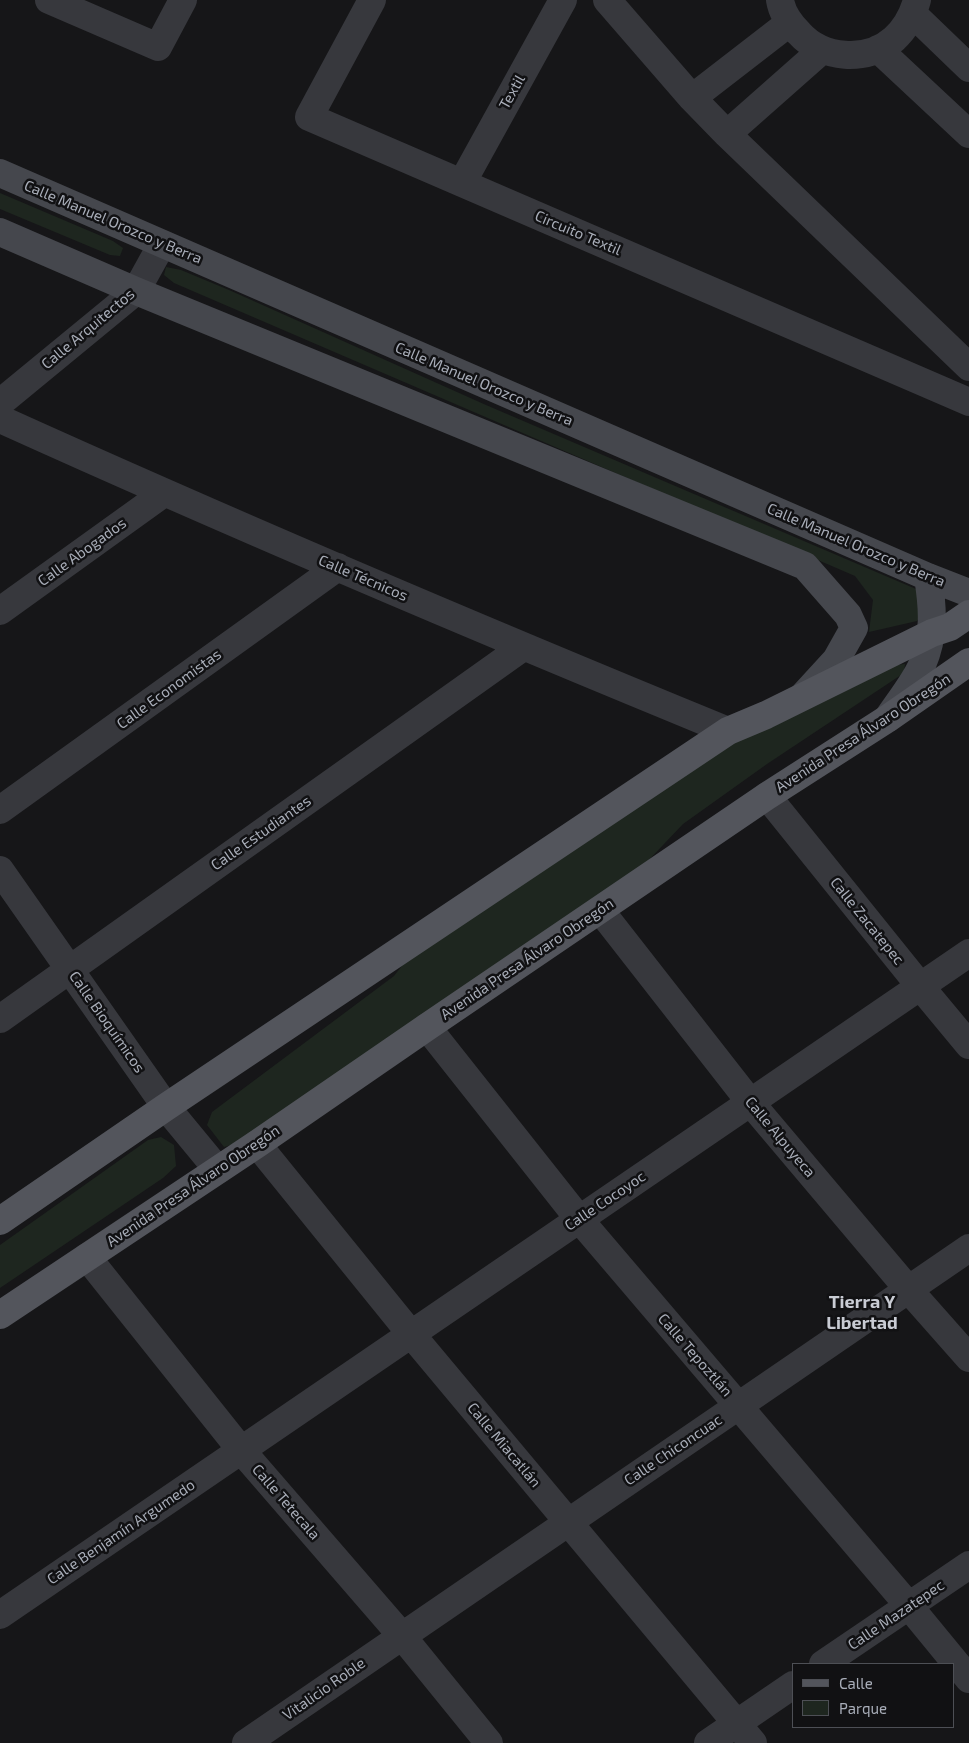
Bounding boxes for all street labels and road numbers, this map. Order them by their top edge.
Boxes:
street label: Textil [495,71,529,113]
street label: Calle Manuel Orozco y Berra [21,176,205,268]
street label: Circuito Textil [532,207,624,259]
street label: Calle Arquitectos [38,285,138,373]
street label: Calle Manuel Orozco y Berra [392,338,576,430]
street label: Calle Manuel Orozco y Berra [764,499,948,591]
street label: Calle Abogados [34,514,130,590]
street label: Calle Técnicos [316,551,410,605]
street label: Calle Economistas [113,645,225,733]
street label: Avenida Presa Álvaro Obregón [772,670,954,796]
street label: Calle Estudiantes [207,792,315,874]
street label: Calle Zacatepec [826,874,908,968]
street label: Avenida Presa Álvaro Obregón [437,894,617,1024]
street label: Calle Bioquímicos [65,968,149,1076]
street label: Calle Alpuyeca [741,1093,819,1181]
street label: Avenida Presa Álvaro Obregón [103,1121,283,1251]
street label: Calle Cocoyoc [561,1167,649,1235]
street label: Calle Tepoztlán [654,1310,736,1400]
street label: Calle Miacatlán [463,1399,545,1491]
street label: Calle Chiconcuac [621,1411,725,1489]
street label: Calle Tetecala [248,1461,324,1543]
street label: Calle Benjamín Argumedo [44,1476,198,1588]
street label: Calle Mazatepec [844,1576,948,1654]
street label: Vitalicio Roble [279,1654,369,1724]

